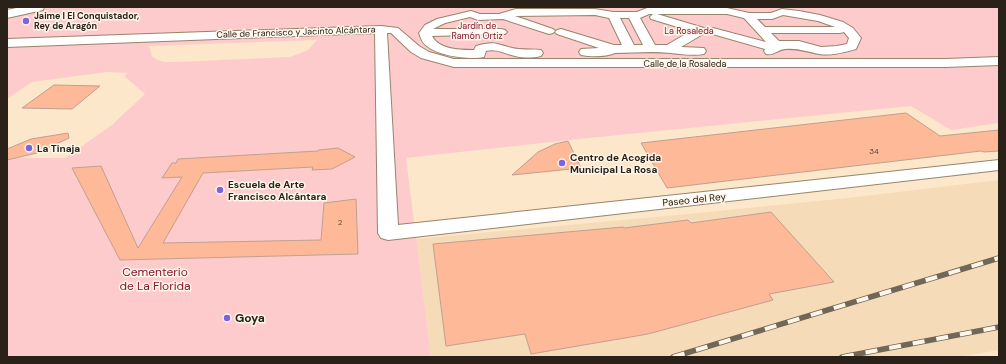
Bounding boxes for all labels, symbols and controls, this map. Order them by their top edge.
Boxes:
place label: Jaime I El Conquistador, Rey de Aragón [34,10,139,32]
marker: Jaime I El Conquistador, Rey de Aragón [21,16,31,26]
park label: Jardín de Ramón Ortiz [451,20,503,42]
street label: Calle de Francisco y Jacinto Alcántara [216,23,376,41]
park label: La Rosaleda [664,25,714,37]
street label: Calle de la Rosaleda [644,58,726,70]
place label: La Tinaja [37,142,80,155]
marker: La Tinaja [24,143,34,153]
house number: 34 [869,146,879,156]
place label: Centro de Acogida Municipal La Rosa [570,151,661,176]
marker: Centro de Acogida Municipal La Rosa [557,158,567,168]
place label: Escuela de Arte Francisco Alcántara [228,178,326,203]
marker: Escuela de Arte Francisco Alcántara [215,185,225,195]
street label: Paseo del Rey [662,190,727,209]
house number: 2 [338,217,343,227]
park label: Cementerio de La Florida [119,264,191,294]
place label: Goya [235,310,265,326]
marker: Goya [222,313,232,323]

